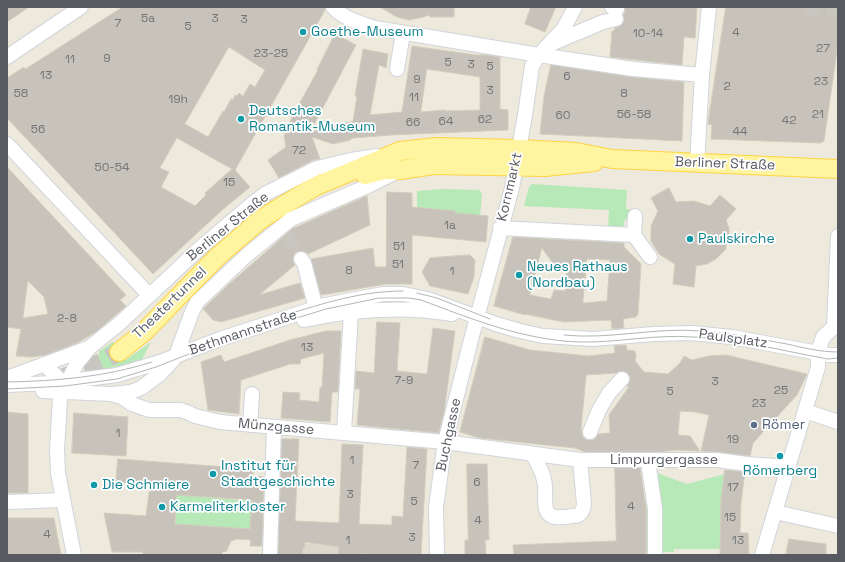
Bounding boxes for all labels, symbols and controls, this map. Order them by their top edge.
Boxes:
house number: 5a [141,12,155,26]
house number: 3 [211,12,219,26]
house number: 3 [240,13,248,27]
house number: 7 [115,17,121,31]
house number: 5 [184,20,192,34]
place label: Goethe-Museum [311,24,424,40]
house number: 4 [732,26,740,40]
marker: Goethe-Museum [298,27,308,37]
house number: 10-14 [633,27,663,41]
house number: 27 [816,42,830,56]
house number: 23-25 [254,47,288,61]
house number: 9 [103,52,111,66]
house number: 11 [65,53,75,67]
house number: 5 [444,56,452,70]
house number: 3 [467,58,475,72]
house number: 5 [486,60,494,74]
house number: 13 [40,69,52,83]
house number: 6 [563,70,571,84]
house number: 9 [413,73,421,87]
house number: 23 [814,75,828,89]
house number: 2 [723,80,731,94]
house number: 3 [486,84,494,98]
house number: 58 [14,87,28,101]
house number: 8 [620,87,628,101]
house number: 11 [409,91,419,105]
house number: 19h [168,93,188,107]
place label: Deutsches Romantik-Museum [249,103,375,136]
house number: 56-58 [617,108,651,122]
house number: 21 [812,108,824,122]
house number: 60 [555,109,571,123]
house number: 62 [478,113,492,127]
marker: Deutsches Romantik-Museum [236,114,246,124]
house number: 42 [782,114,796,128]
house number: 64 [439,115,453,129]
house number: 66 [406,116,420,130]
house number: 56 [31,123,45,137]
house number: 44 [733,125,747,139]
house number: 72 [292,144,306,158]
street label: Kornmarkt [494,151,526,223]
street label: Berliner Straße [674,154,776,174]
house number: 50-54 [94,161,130,175]
house number: 15 [223,176,235,190]
street label: Berliner Straße [184,189,272,265]
house number: 1a [444,219,456,233]
place label: Paulskirche [698,231,775,247]
marker: Paulskirche [685,234,695,244]
house number: 51 [393,240,405,254]
house number: 51 [392,258,404,272]
place label: Neues Rathaus (Nordbau) [527,259,628,292]
street label: Theatertunnel [130,263,210,343]
house number: 8 [345,264,353,278]
house number: 1 [449,265,455,279]
marker: Neues Rathaus (Nordbau) [514,270,524,280]
street label: Bethmannstraße [187,307,299,359]
house number: 2-8 [57,312,77,326]
street label: Paulsplatz [698,326,768,352]
house number: 13 [301,341,313,355]
house number: 7-9 [395,374,413,388]
house number: 3 [711,375,719,389]
house number: 25 [774,384,788,398]
house number: 5 [666,385,674,399]
street label: Buchgasse [433,397,465,473]
house number: 23 [752,397,766,411]
street label: Münzgasse [237,415,315,439]
place label: Römer [762,417,805,433]
marker: Römer [749,420,759,430]
house number: 1 [115,427,121,441]
house number: 19 [727,433,739,447]
marker: Römerberg [775,451,785,461]
street label: Limpurgergasse [610,452,718,468]
house number: 1 [349,454,355,468]
place label: Institut für Stadtgeschichte [221,458,335,490]
house number: 7 [413,459,419,473]
place label: Römerberg [743,463,817,479]
marker: Institut für Stadtgeschichte [208,469,218,479]
house number: 6 [473,476,481,490]
place label: Die Schmiere [102,477,189,493]
marker: Die Schmiere [89,480,99,490]
house number: 17 [727,481,739,495]
house number: 3 [346,488,354,502]
house number: 5 [410,495,418,509]
place label: Karmeliterkloster [170,499,285,515]
house number: 4 [627,500,635,514]
marker: Karmeliterkloster [157,502,167,512]
house number: 15 [724,511,736,525]
house number: 4 [474,514,482,528]
house number: 4 [43,528,51,542]
house number: 3 [408,531,416,545]
house number: 1 [345,534,351,548]
house number: 13 [732,534,744,548]

